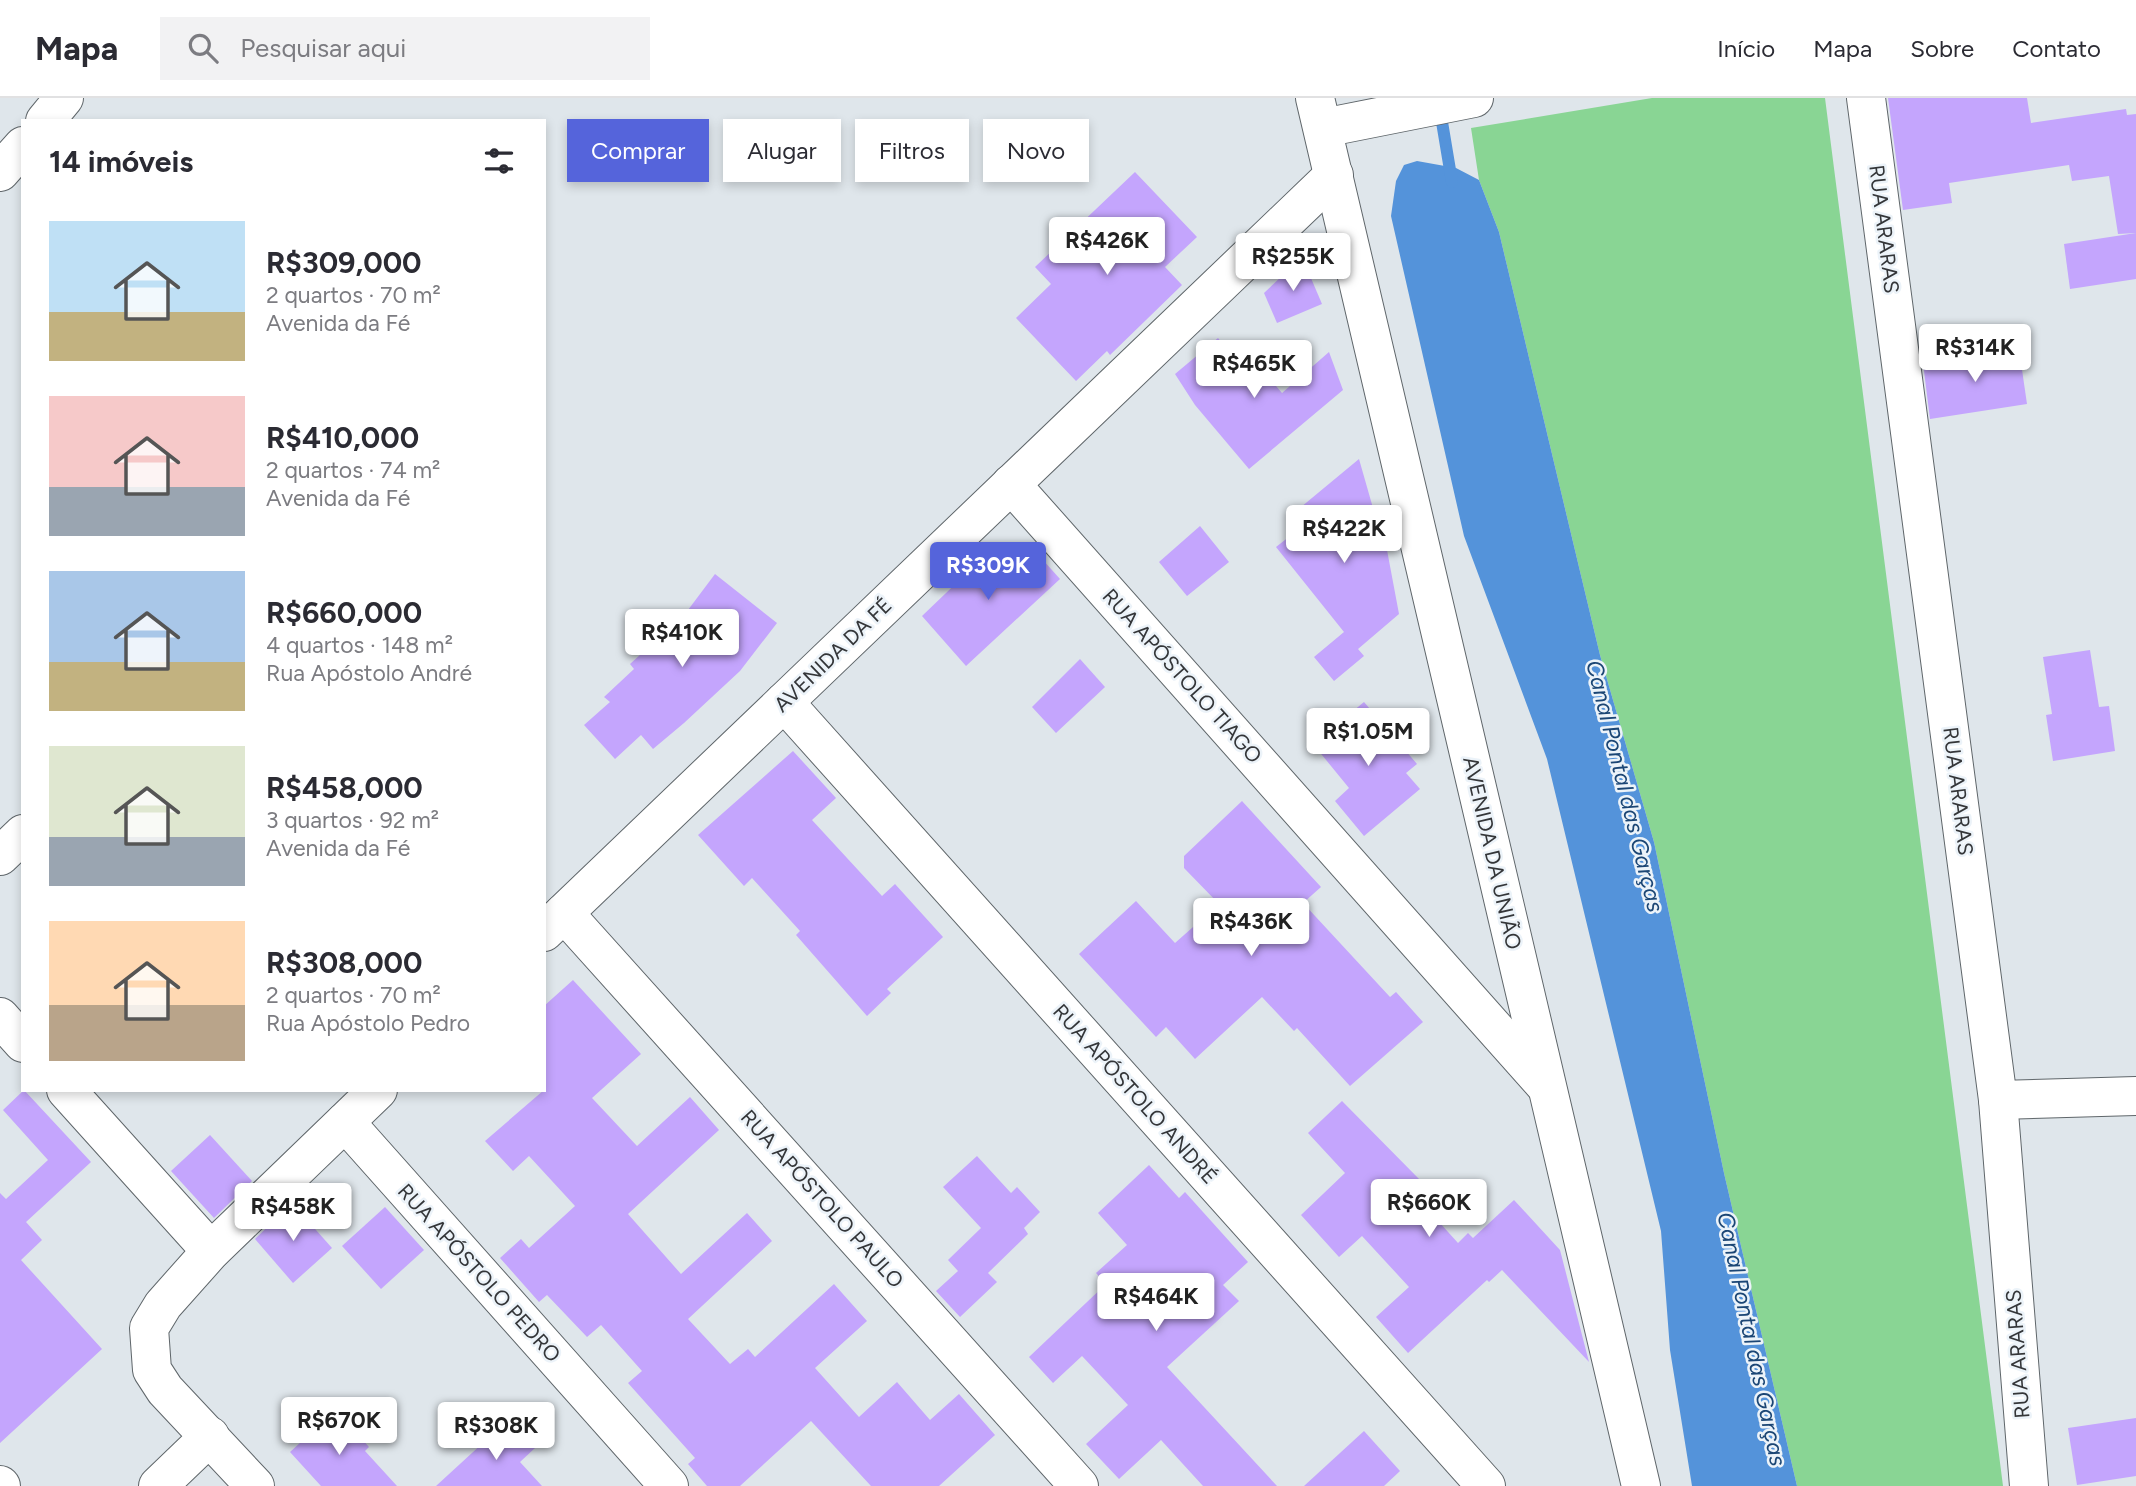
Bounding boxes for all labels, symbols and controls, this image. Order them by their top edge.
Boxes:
search box [160,17,650,80]
text: Mapa [35,29,118,68]
icon: search [184,29,222,67]
text: Pesquisar aqui [240,32,406,64]
text: Início [1717,34,1775,63]
text: Mapa [1813,34,1872,63]
text: Sobre [1910,34,1974,63]
text: Contato [2012,34,2101,63]
chip: Comprar [567,119,709,182]
chip: Alugar [723,119,841,182]
chip: Filtros [855,119,969,182]
chip: Novo [983,119,1089,182]
icon: filters [480,142,518,180]
text: 14 imóveis [49,143,193,180]
street label: RUA ARARAS [1864,163,1905,295]
pin: R$426K [1050,218,1164,277]
text: R$426K [1065,226,1149,254]
pin: R$255K [1236,234,1350,293]
text: R$255K [1252,242,1334,270]
text: R$309,000 [266,244,422,281]
icon: home [105,249,189,333]
text: 2 quartos · 70 m² [266,281,441,309]
text: Avenida da Fé [266,309,410,337]
pin: R$314K [1918,324,2032,384]
text: R$314K [1935,333,2015,361]
pin: R$465K [1197,341,1311,400]
text: R$465K [1212,349,1296,377]
text: R$410,000 [266,419,419,456]
icon: home [105,424,189,508]
text: 2 quartos · 74 m² [266,456,440,484]
text: Avenida da Fé [266,484,410,512]
pin: R$422K [1287,505,1401,565]
text: R$422K [1302,514,1386,542]
pin: R$309K [931,542,1045,602]
text: R$309K [946,551,1030,579]
street label: RUA APÓSTOLO TIAGO [1097,583,1267,768]
street label: AVENIDA DA FÉ [769,592,897,717]
text: R$660,000 [266,594,422,631]
icon: home [105,599,189,683]
pin: R$410K [625,610,739,669]
text: R$410K [641,618,723,646]
text: 4 quartos · 148 m² [266,631,453,659]
water label: Canal Pontal das Garças [1580,657,1670,915]
text: Rua Apóstolo André [266,659,472,687]
pin: R$1.05M [1303,708,1433,768]
text: R$1.05M [1323,717,1413,745]
street label: RUA ARARAS [1938,725,1979,857]
street label: AVENIDA DA UNIÃO [1458,754,1527,952]
text: R$458,000 [266,769,423,806]
icon: home [105,774,189,858]
text: 3 quartos · 92 m² [266,806,439,834]
text: Avenida da Fé [266,834,410,862]
pin: R$436K [1194,898,1308,958]
text: R$436K [1209,907,1293,935]
text: R$308,000 [266,944,422,981]
icon: home [105,949,189,1033]
text: 2 quartos · 70 m² [266,981,441,1009]
street label: RUA APÓSTOLO ANDRÉ [1048,999,1223,1189]
text: Rua Apóstolo Pedro [266,1009,470,1037]
street label: RUA APÓSTOLO PAULO [736,1104,909,1293]
street label: RUA APÓSTOLO PEDRO [393,1178,566,1367]
pin: R$660K [1372,1180,1486,1239]
pin: R$458K [236,1184,350,1243]
text: R$660K [1387,1188,1471,1216]
text: R$458K [251,1192,335,1220]
water label: Canal Pontal das Garças [1711,1210,1793,1469]
pin: R$464K [1099,1274,1213,1333]
text: R$464K [1113,1282,1199,1310]
street label: RUA ARARAS [2001,1289,2034,1419]
pin: R$670K [282,1398,396,1457]
pin: R$308K [439,1402,553,1462]
text: R$670K [297,1406,381,1434]
text: R$308K [454,1411,538,1439]

